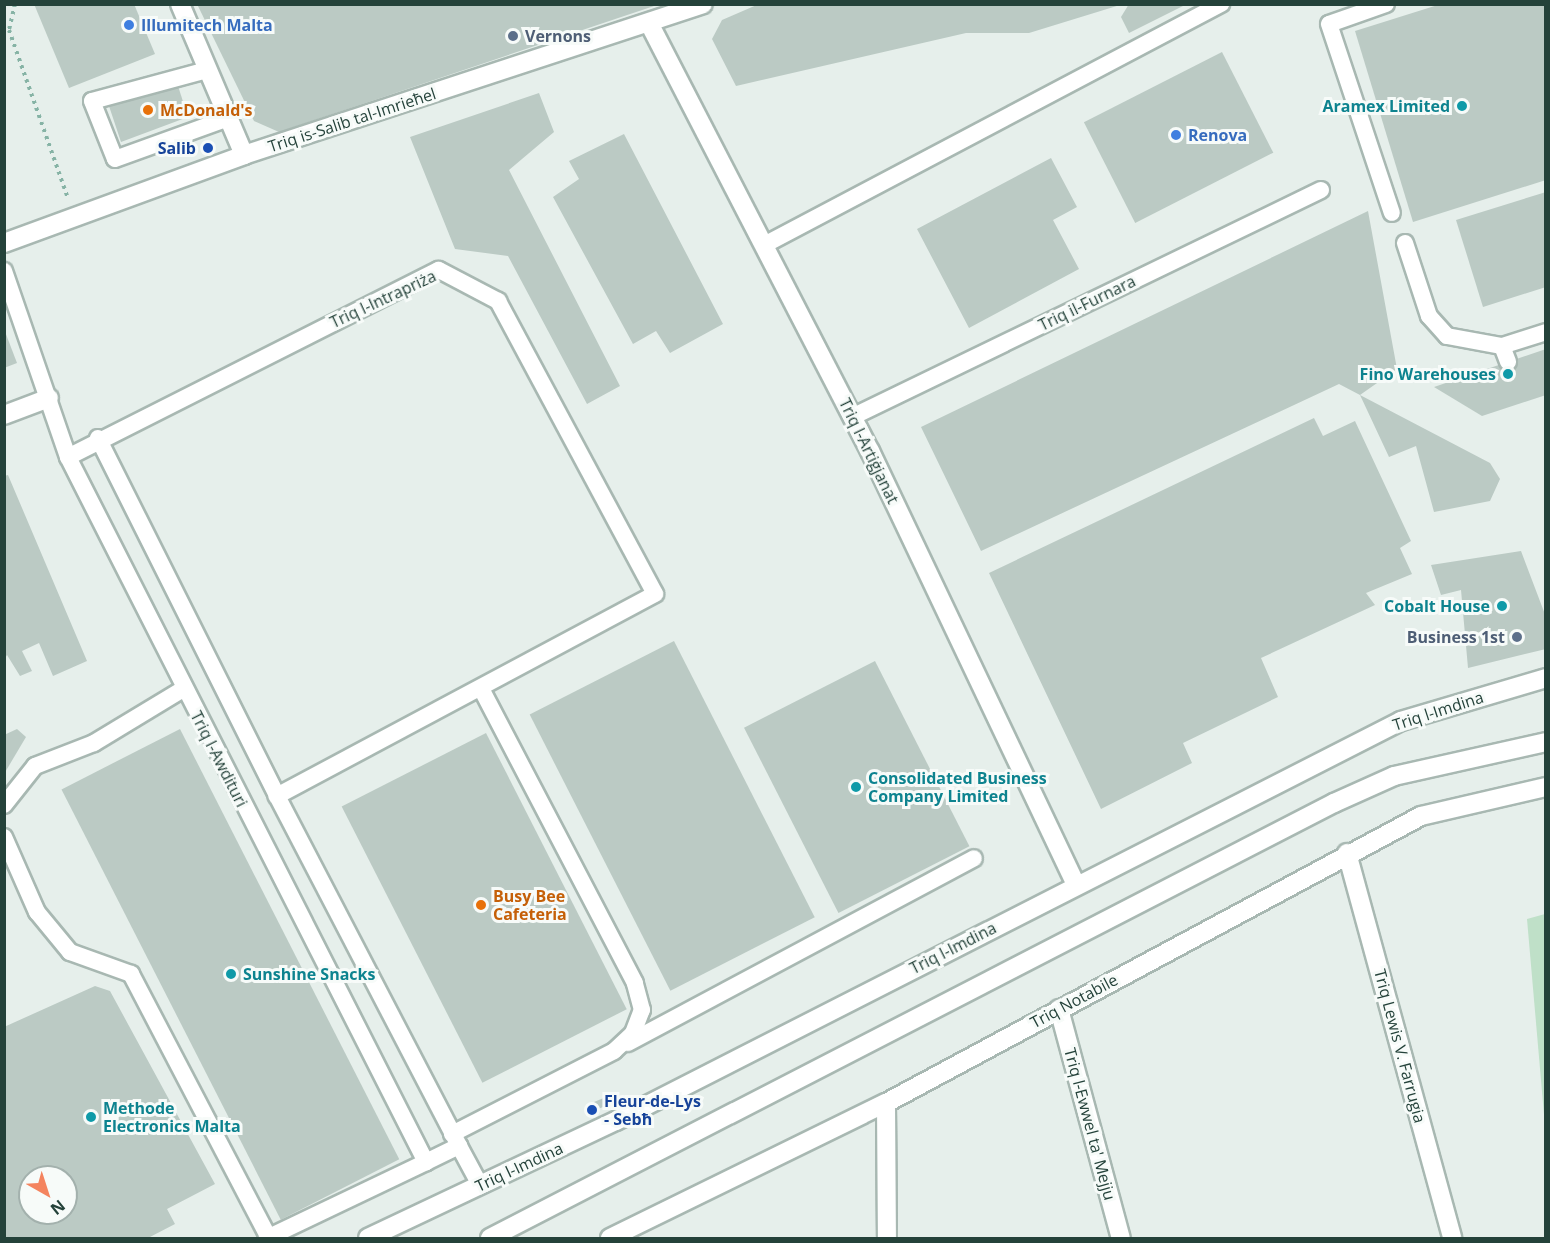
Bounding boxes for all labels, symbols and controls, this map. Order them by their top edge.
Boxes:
place label: Illumitech Malta [141,15,273,35]
marker: Illumitech Malta [122,18,136,32]
place label: Vernons [525,26,591,46]
marker: Vernons [506,29,520,43]
street label: Triq is-Salib tal-Imrieħel [266,84,438,156]
place label: Aramex Limited [1322,96,1450,116]
marker: Aramex Limited [1455,99,1469,113]
place label: McDonald's [160,100,252,120]
marker: McDonald's [141,103,155,117]
place label: Renova [1188,125,1247,145]
marker: Renova [1169,128,1183,142]
place label: Salib [158,138,196,158]
marker: Salib [201,141,215,155]
street label: Triq l-Intrapriża [327,266,439,332]
street label: Triq il-Furnara [1035,271,1139,335]
place label: Fino Warehouses [1360,364,1496,384]
marker: Fino Warehouses [1501,367,1515,381]
street label: Triq l-Artiġjanat [835,395,903,507]
place label: Cobalt House [1384,596,1490,616]
marker: Cobalt House [1495,599,1509,613]
place label: Business 1st [1407,627,1505,647]
marker: Business 1st [1510,630,1524,644]
street label: Triq l-Imdina [1390,687,1486,735]
street label: Triq l-Awdituri [187,708,251,810]
place label: Consolidated Business Company Limited [868,768,1047,806]
marker: Consolidated Business Company Limited [849,780,863,794]
place label: Busy Bee Cafeteria [493,886,567,924]
marker: Busy Bee Cafeteria [474,898,488,912]
street label: Triq l-Imdina [907,918,999,978]
place label: Sunshine Snacks [243,964,375,984]
marker: Sunshine Snacks [224,967,238,981]
street label: Triq Lewis V. Farrugia [1370,967,1430,1125]
street label: Triq Notabile [1027,970,1121,1032]
street label: Triq l-Ewwel ta' Mejju [1060,1046,1120,1202]
place label: Fleur-de-Lys - Sebħ [604,1091,701,1129]
place label: Methode Electronics Malta [103,1098,241,1136]
marker: Fleur-de-Lys - Sebħ [585,1103,599,1117]
marker: Methode Electronics Malta [84,1110,98,1124]
street label: Triq l-Imdina [472,1138,566,1196]
north arrow [18,1165,78,1225]
text: N [46,1195,70,1220]

